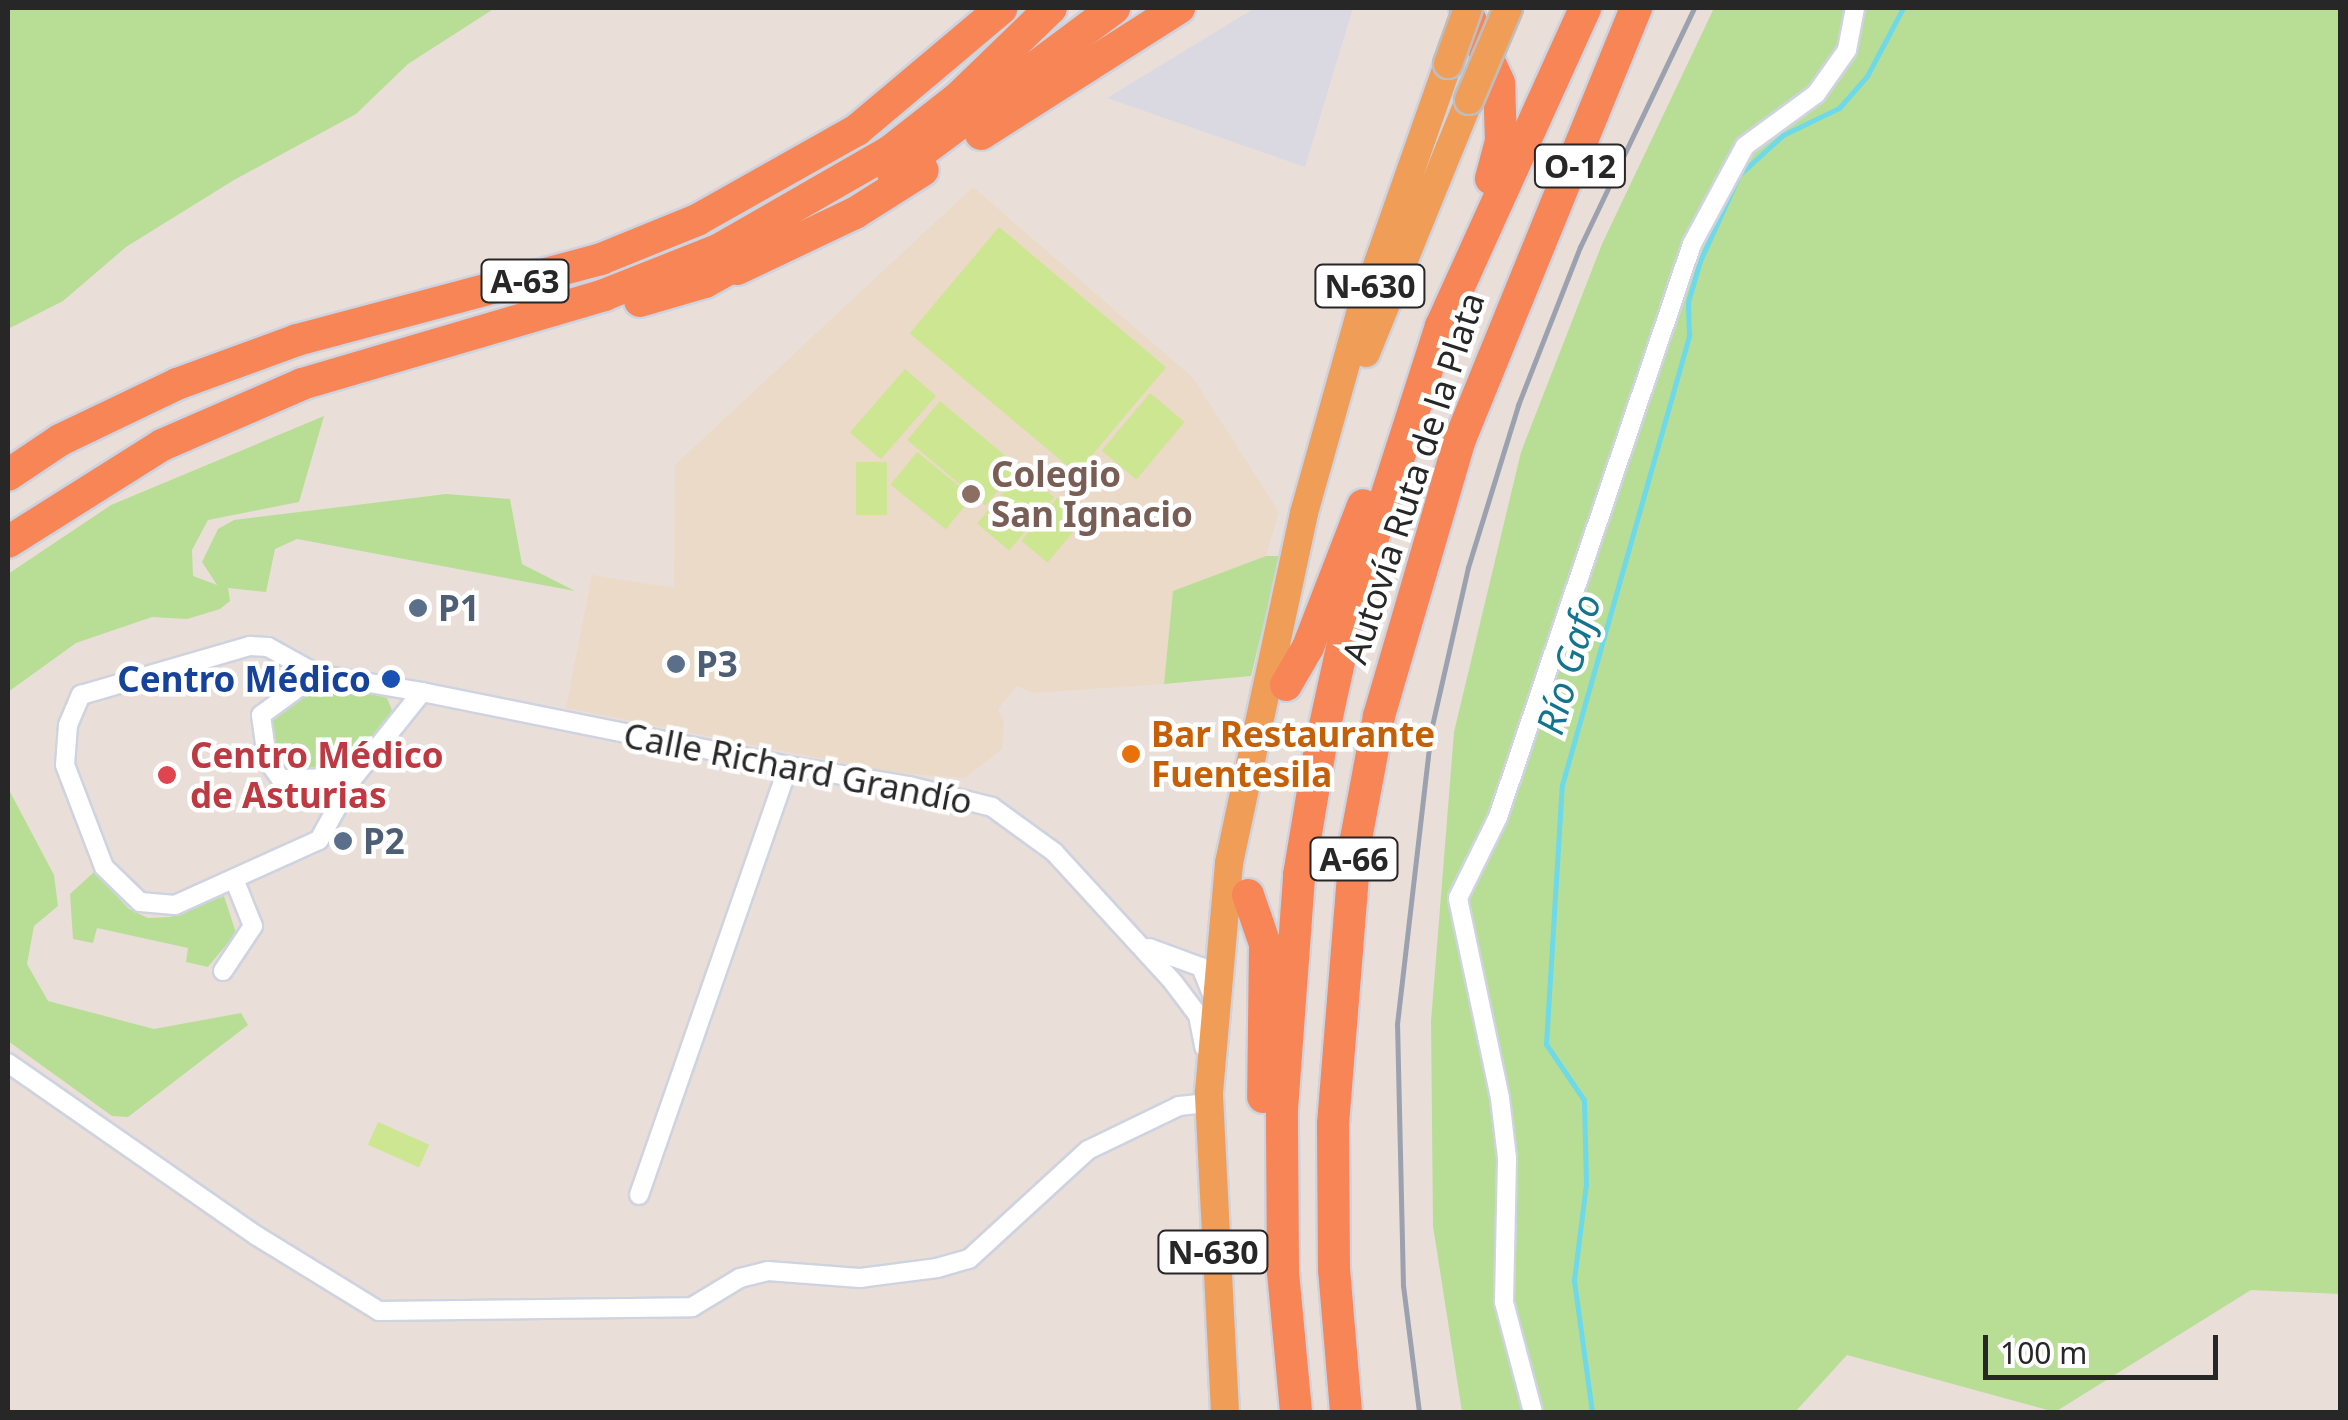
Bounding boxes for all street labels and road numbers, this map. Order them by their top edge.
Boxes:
road number: O-12 [1532,139,1628,193]
road number: A-63 [480,254,570,308]
road number: N-630 [1312,259,1428,313]
street label: Autovía Ruta de la Plata [1333,287,1493,669]
street label: Calle Richard Grandío [620,714,976,822]
road number: A-66 [1309,832,1399,886]
road number: N-630 [1156,1225,1270,1279]

